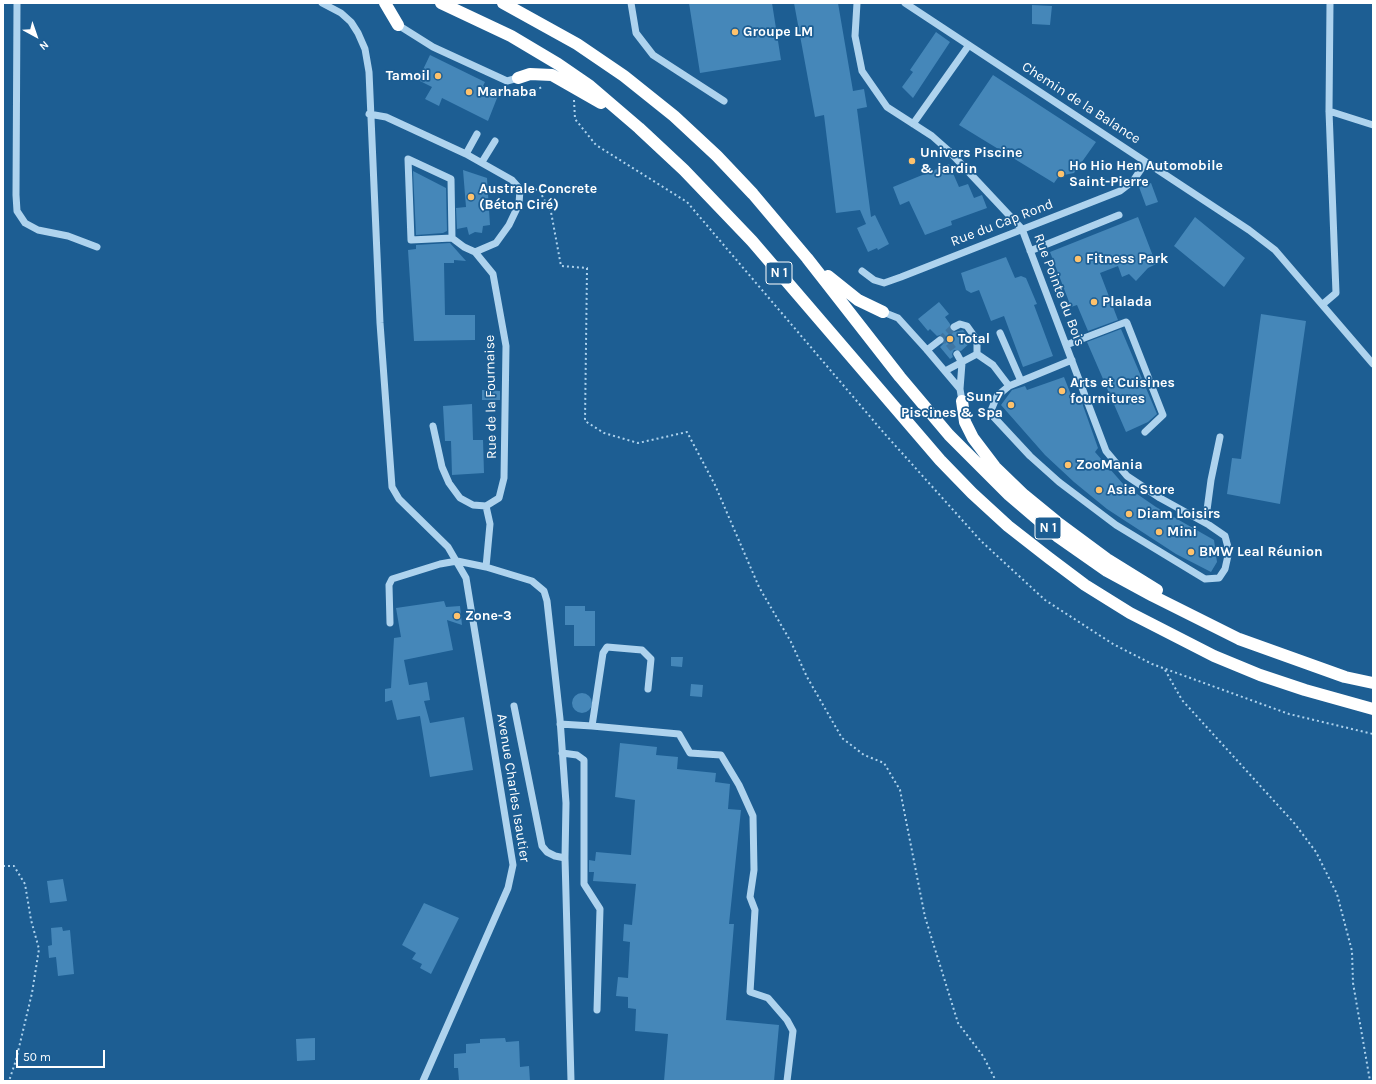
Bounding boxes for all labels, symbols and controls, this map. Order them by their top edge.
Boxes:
north arrow [16,16,56,56]
place label: Groupe LM [743,24,813,40]
marker: Groupe LM [730,27,740,37]
text: N [37,38,51,53]
street label: Chemin de la Balance [1019,58,1143,148]
place label: Tamoil [386,68,430,84]
marker: Tamoil [433,71,443,81]
place label: Marhaba [477,84,537,100]
marker: Marhaba [464,87,474,97]
place label: Univers Piscine & jardin [920,145,1022,178]
marker: Univers Piscine & jardin [907,156,917,166]
place label: Ho Hio Hen Automobile Saint-Pierre [1069,158,1223,190]
marker: Ho Hio Hen Automobile Saint-Pierre [1056,169,1066,179]
place label: Australe Concrete (Béton Ciré) [479,181,597,214]
marker: Australe Concrete (Béton Ciré) [466,192,476,202]
street label: Rue du Cap Rond [948,196,1056,250]
street label: Rue Pointe du Bois [1030,231,1088,349]
place label: Fitness Park [1086,251,1168,267]
marker: Fitness Park [1073,254,1083,264]
road number: N 1 [766,262,792,284]
place label: Plalada [1102,294,1152,310]
marker: Plalada [1089,297,1099,307]
place label: Total [958,331,990,347]
marker: Total [945,334,955,344]
street label: Rue de la Fournaise [482,335,500,459]
place label: Arts et Cuisines fournitures [1070,375,1175,408]
marker: Arts et Cuisines fournitures [1057,386,1067,396]
place label: Sun 7 Piscines & Spa [901,389,1003,422]
marker: Sun 7 Piscines & Spa [1006,400,1016,410]
place label: ZooMania [1076,457,1143,473]
marker: ZooMania [1063,460,1073,470]
place label: Asia Store [1107,482,1175,498]
marker: Asia Store [1094,485,1104,495]
place label: Diam Loisirs [1137,506,1221,522]
marker: Diam Loisirs [1124,509,1134,519]
road number: N 1 [1035,517,1061,539]
place label: Mini [1167,524,1197,540]
marker: Mini [1154,527,1164,537]
place label: BMW Leal Réunion [1199,544,1323,560]
marker: BMW Leal Réunion [1186,547,1196,557]
place label: Zone-3 [465,608,512,624]
marker: Zone-3 [452,611,462,621]
street label: Avenue Charles Isautier [493,713,533,863]
scale bar [18,1042,107,1068]
text: 50 m [23,1050,51,1064]

